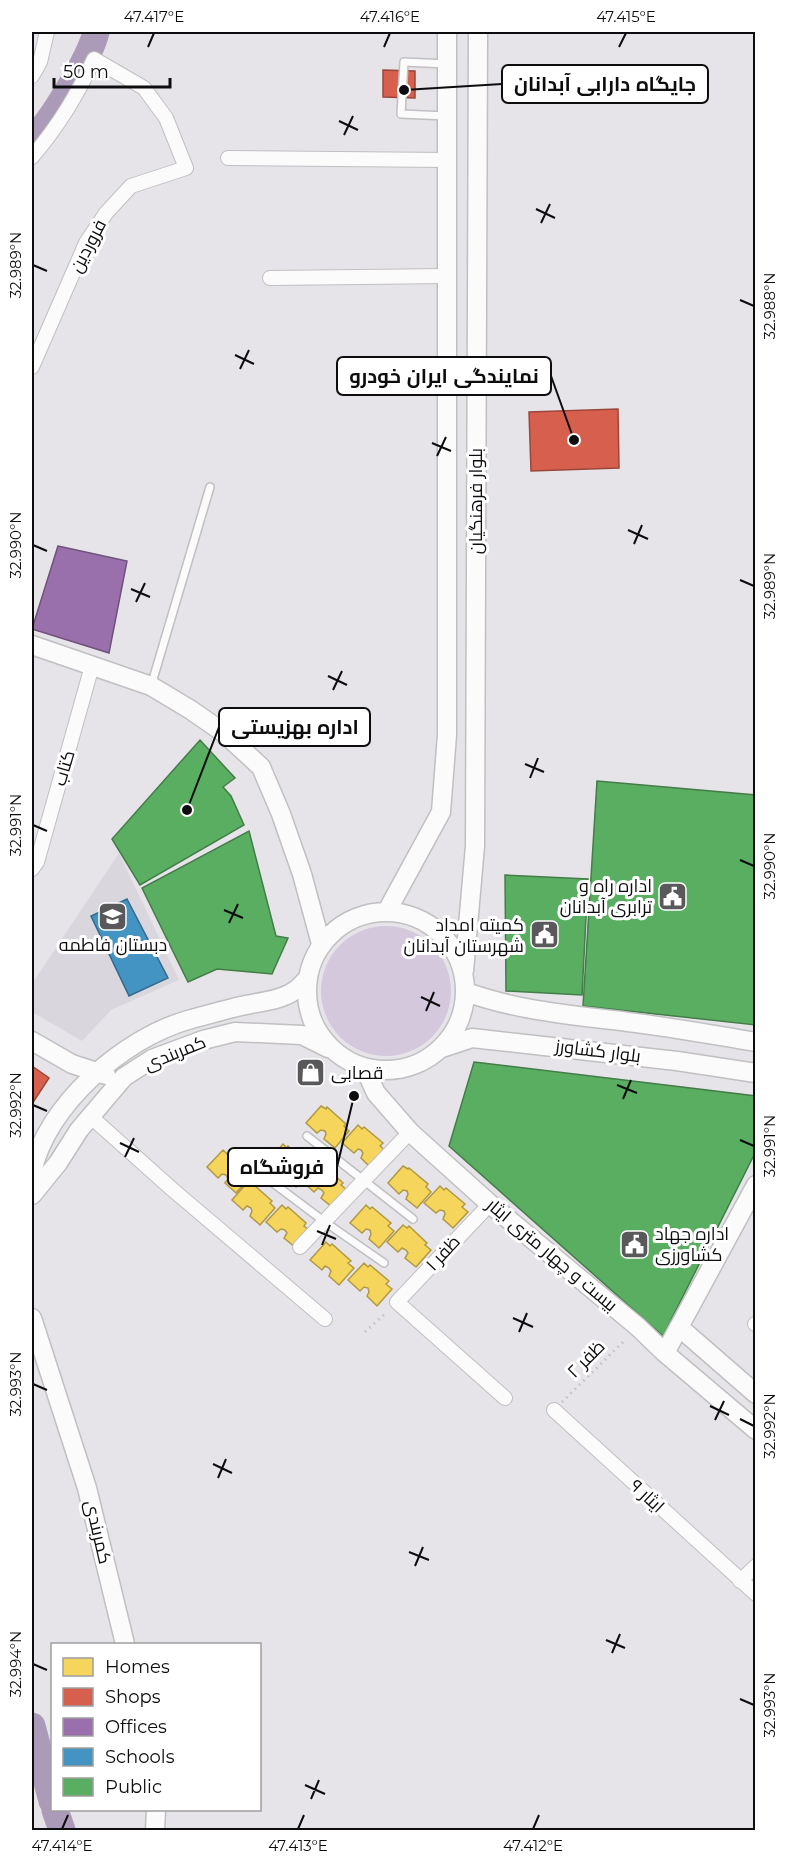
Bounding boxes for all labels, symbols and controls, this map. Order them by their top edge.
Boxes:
text: 47.417°E [124,7,184,26]
text: 47.416°E [360,7,420,26]
text: 47.415°E [596,7,656,26]
scale bar [54,51,170,89]
text: 50 m [63,61,109,83]
callout: جایگاه دارابی آبدانان [502,65,708,103]
text: جایگاه دارابی آبدانان [514,72,696,96]
street label: فروردین [65,216,111,276]
text: 32.989°N [6,232,25,298]
text: 32.988°N [760,273,779,340]
callout: نمایندگی ایران خودرو [337,357,551,395]
text: نمایندگی ایران خودرو [349,364,539,388]
street label: بلوار فرهنگیان [465,448,487,554]
text: 32.990°N [6,512,25,578]
text: 32.989°N [760,553,779,619]
callout: اداره بهزیستی [219,708,370,746]
text: اداره بهزیستی [231,715,359,740]
street label: کتاب [48,748,80,788]
text: 32.991°N [6,794,25,856]
text: 32.990°N [760,833,779,899]
place label: اداره راه و ترابری آبدانان [560,875,652,918]
public building icon: اداره راه و ترابری آبدانان [657,880,689,912]
school or university icon: دبستان فاطمه [97,900,129,932]
place label: کمیته امداد شهرستان آبدانان [403,914,524,957]
public building icon: کمیته امداد شهرستان آبدانان [529,919,561,951]
place label: دبستان فاطمه [59,934,167,956]
street label: کمربندی [141,1031,209,1075]
street label: بلوار کشاورز [553,1035,642,1067]
shop icon: قصابی [294,1057,326,1089]
place label: قصابی [331,1062,383,1084]
text: 32.992°N [6,1072,25,1138]
text: 32.991°N [760,1115,779,1177]
callout: فروشگاه [228,1148,337,1186]
text: فروشگاه [240,1155,324,1179]
street label: بیست و چهار متری ایثار [481,1193,622,1317]
place label: اداره جهاد کشاورزی [655,1223,729,1266]
public building icon: اداره جهاد کشاورزی [618,1228,650,1260]
street label: ظفر ۱ [421,1231,465,1275]
street label: ظفر ۲ [562,1335,610,1383]
text: 32.993°N [6,1351,25,1417]
text: 32.992°N [760,1393,779,1459]
street label: ایثار ۹ [625,1475,669,1517]
street label: کمربندی [80,1498,116,1566]
text: 32.994°N [6,1631,25,1697]
legend [51,1643,261,1811]
text: Homes [105,1656,170,1678]
text: 32.993°N [760,1672,779,1738]
text: Shops [105,1686,161,1708]
text: Offices [105,1716,167,1738]
text: Schools [105,1746,175,1768]
text: Public [105,1776,162,1798]
text: 47.414°E [32,1836,92,1855]
text: 47.413°E [268,1836,328,1855]
text: 47.412°E [503,1836,563,1855]

